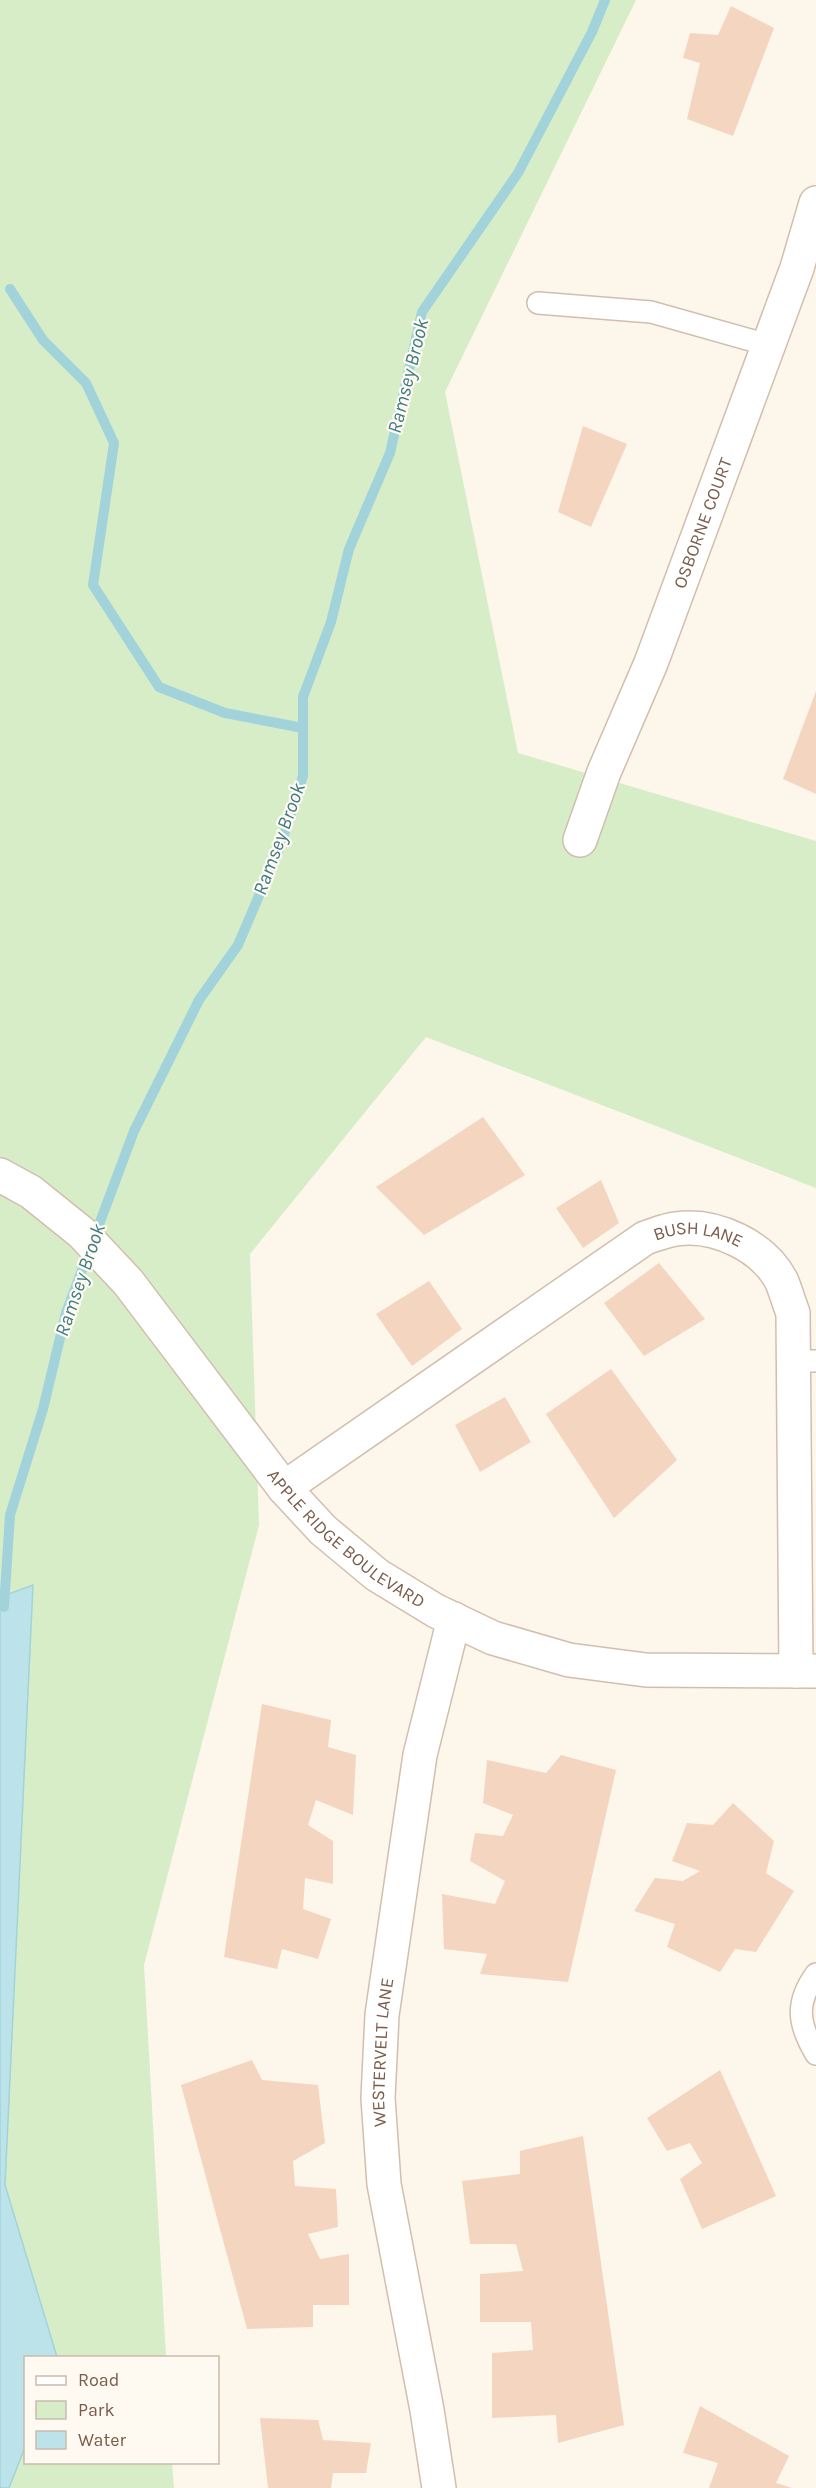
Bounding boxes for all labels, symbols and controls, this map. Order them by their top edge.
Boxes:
water label: Ramsey Brook [383,315,434,436]
street label: OSBORNE COURT [669,455,737,591]
water label: Ramsey Brook [248,779,310,898]
street label: BUSH LANE [650,1217,747,1252]
water label: Ramsey Brook [50,1220,110,1339]
street label: APPLE RIDGE BOULEVARD [263,1465,429,1613]
street label: WESTERVELT LANE [367,1976,398,2128]
legend [24,2356,219,2464]
text: Road [78,2369,119,2391]
text: Park [78,2399,115,2421]
text: Water [78,2429,126,2451]

